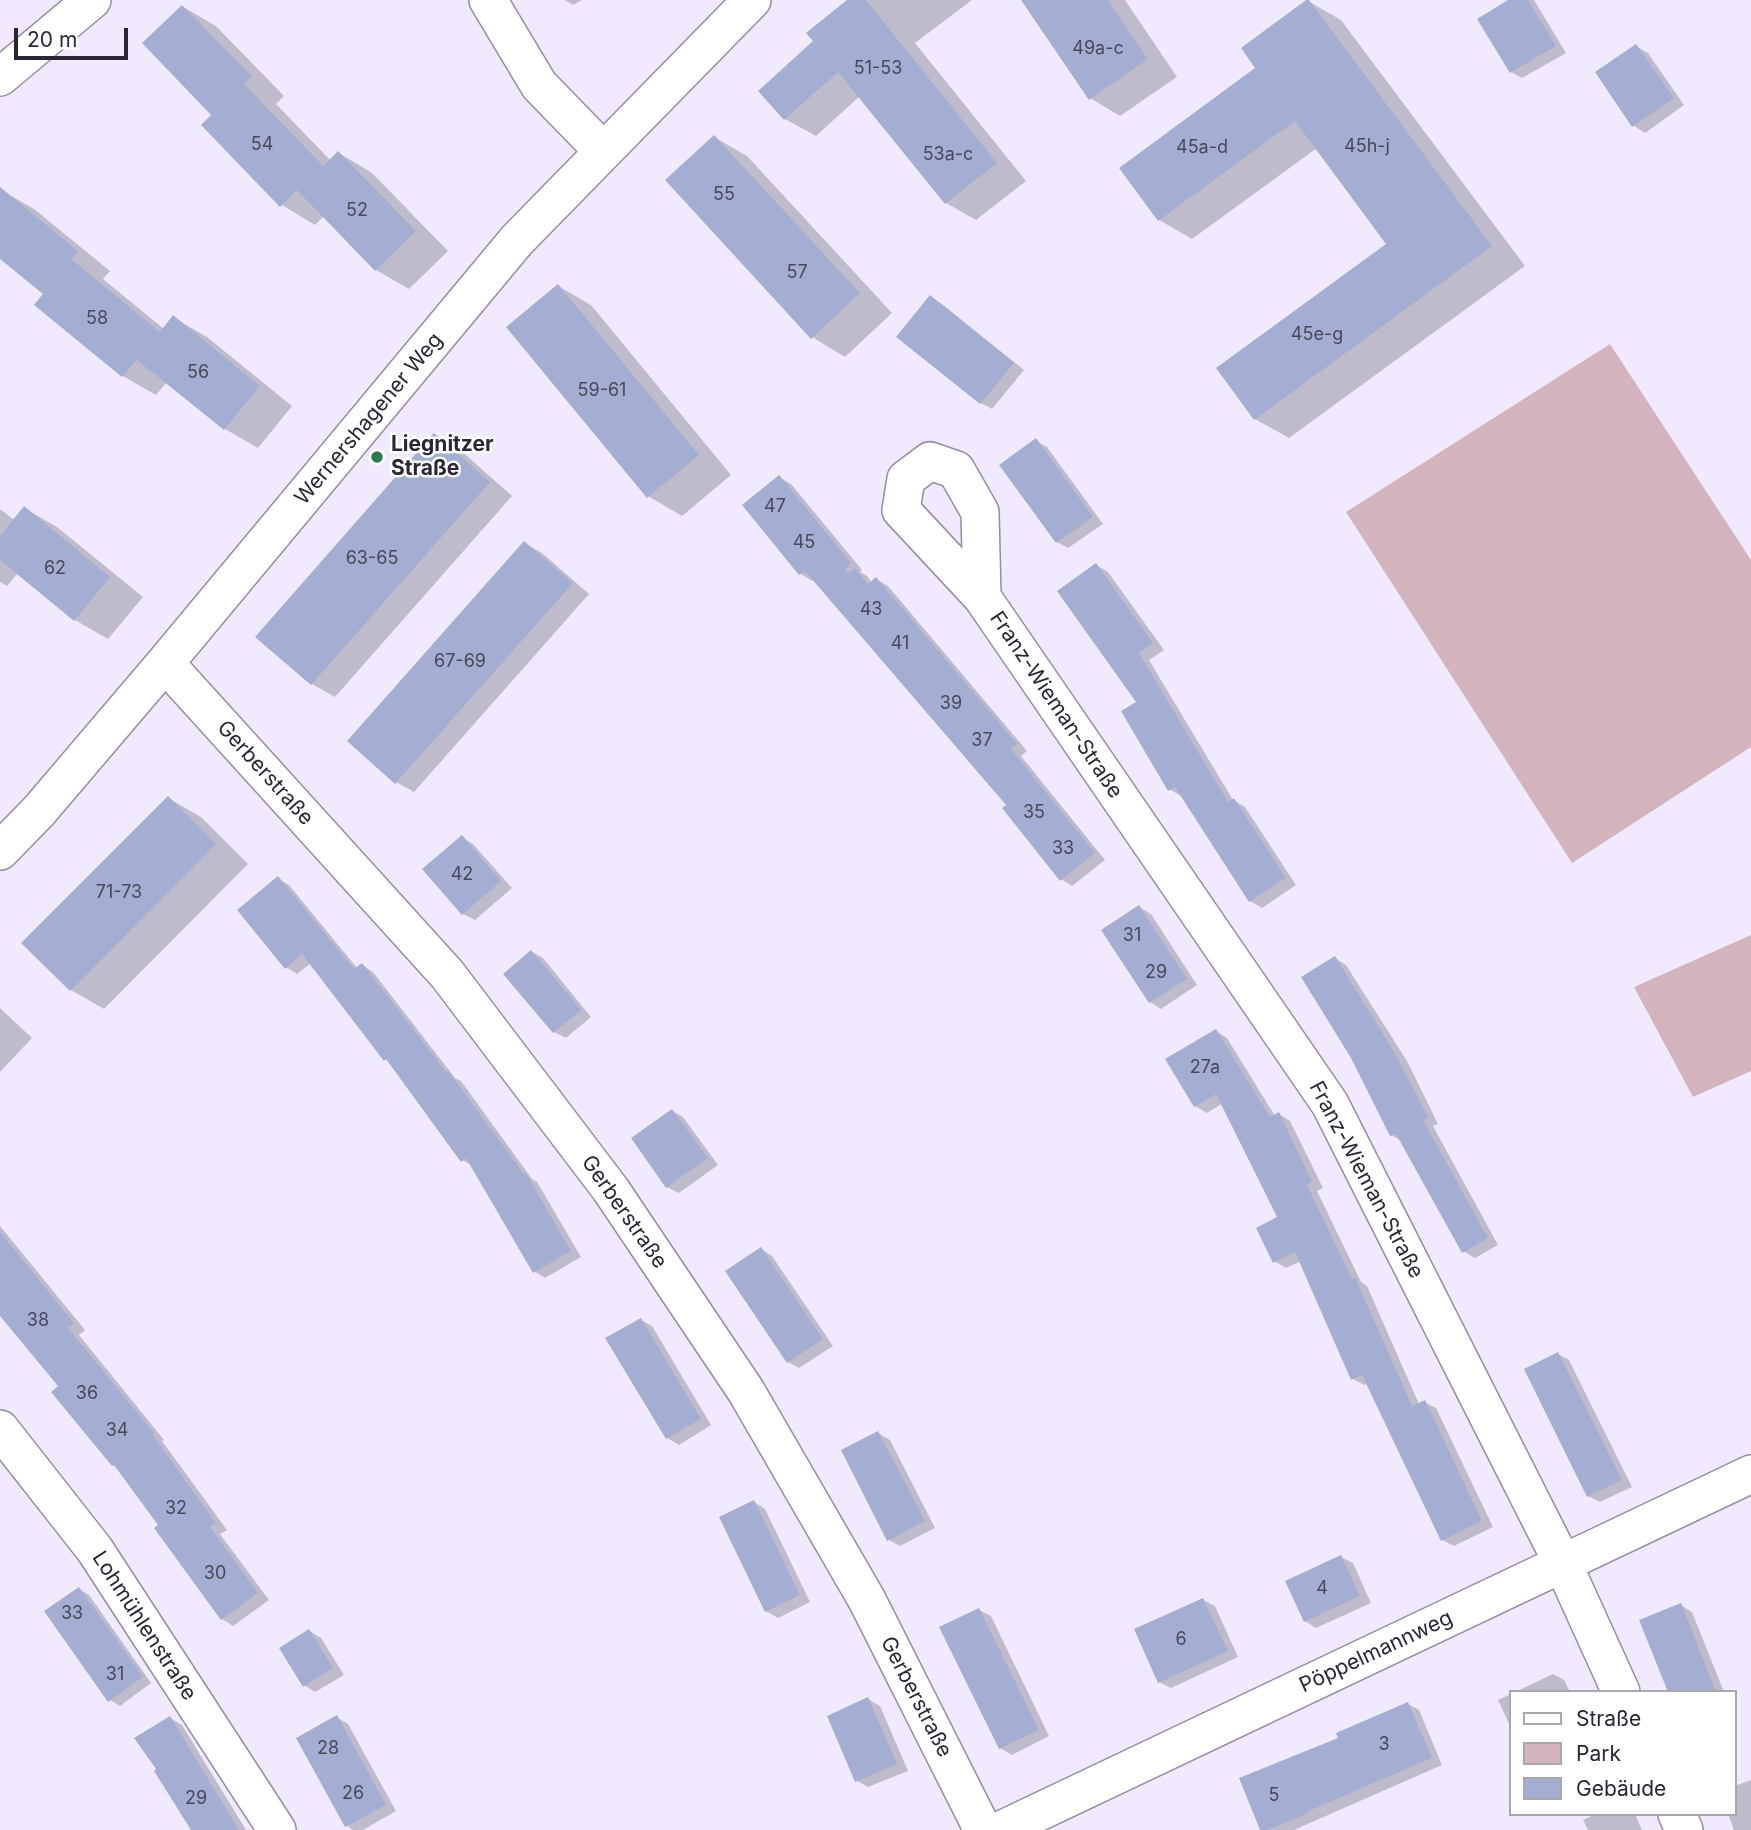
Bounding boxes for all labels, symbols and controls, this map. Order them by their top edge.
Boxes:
scale bar [18,14,131,58]
text: 20 m [27,27,77,52]
house number: 49a-c [1072,38,1124,60]
house number: 51-53 [854,58,902,80]
house number: 54 [251,134,273,156]
house number: 45h-j [1344,136,1390,158]
house number: 45a-d [1176,137,1228,159]
house number: 53a-c [923,144,973,166]
house number: 55 [713,184,735,206]
house number: 52 [346,200,368,222]
house number: 57 [786,262,808,284]
house number: 58 [86,308,108,330]
house number: 45e-g [1291,324,1343,346]
street label: Wernershagener Weg [290,328,448,510]
house number: 56 [187,362,209,384]
house number: 59-61 [578,380,626,402]
place label: Liegnitzer Straße [391,432,493,482]
marker: Liegnitzer Straße [369,449,385,465]
house number: 47 [764,496,786,518]
house number: 45 [793,532,815,554]
house number: 63-65 [346,548,398,570]
house number: 62 [44,558,66,580]
house number: 43 [860,599,882,621]
street label: Franz-Wieman-Straße [984,607,1128,803]
house number: 41 [891,633,909,655]
house number: 67-69 [434,651,486,673]
house number: 39 [940,693,962,715]
street label: Gerberstraße [211,716,319,830]
house number: 37 [971,730,993,752]
house number: 35 [1023,802,1045,824]
house number: 33 [1052,838,1074,860]
house number: 42 [451,864,473,886]
house number: 71-73 [96,882,142,904]
house number: 31 [1123,925,1141,947]
house number: 29 [1145,962,1167,984]
house number: 27a [1190,1057,1220,1079]
street label: Franz-Wieman-Straße [1303,1077,1429,1283]
street label: Gerberstraße [576,1151,672,1273]
house number: 38 [27,1310,49,1332]
house number: 36 [76,1383,98,1405]
house number: 34 [106,1420,128,1442]
house number: 32 [165,1498,187,1520]
street label: Lohmühlenstraße [86,1547,202,1705]
house number: 30 [204,1563,226,1585]
house number: 4 [1316,1578,1328,1600]
house number: 33 [61,1603,83,1625]
street label: Pöppelmannweg [1296,1606,1456,1698]
house number: 6 [1175,1629,1187,1651]
street label: Gerberstraße [875,1632,957,1762]
house number: 31 [106,1664,124,1686]
legend [1510,1690,1737,1816]
text: Straße [1576,1706,1641,1731]
house number: 3 [1378,1734,1390,1756]
house number: 28 [317,1738,339,1760]
text: Park [1576,1741,1621,1766]
text: Gebäude [1576,1776,1666,1801]
house number: 26 [342,1783,364,1805]
house number: 5 [1269,1785,1279,1807]
house number: 29 [185,1788,207,1810]

